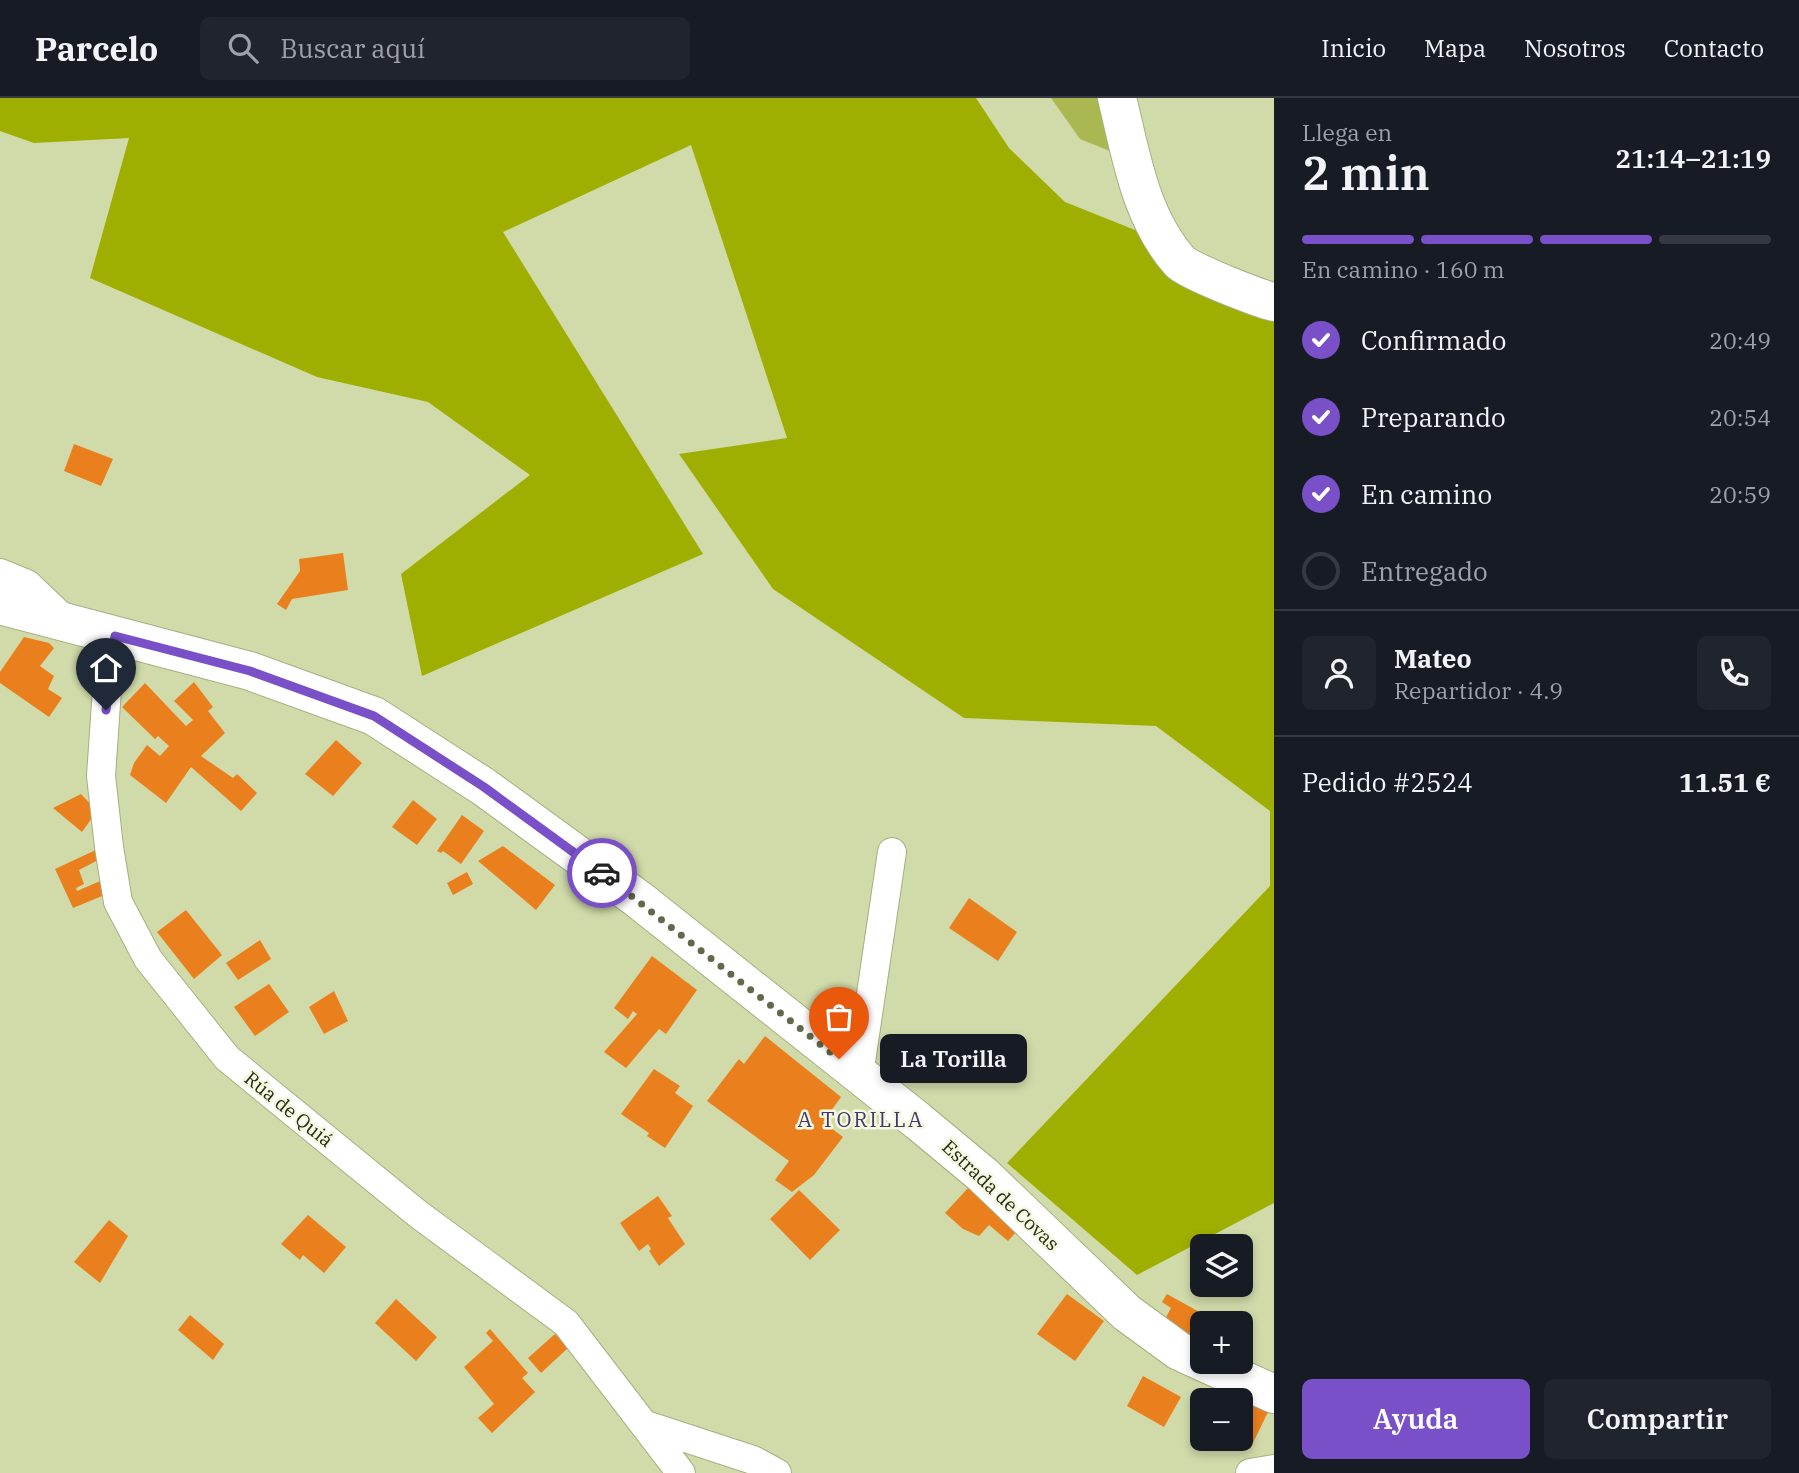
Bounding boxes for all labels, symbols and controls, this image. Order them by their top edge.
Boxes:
search box [200,17,690,80]
text: Parcelo [35,27,158,70]
icon: search [224,29,262,67]
text: Buscar aquí [280,31,425,65]
text: Inicio [1321,32,1386,64]
text: Mapa [1424,32,1486,64]
text: Nosotros [1524,32,1626,64]
text: Contacto [1664,32,1764,64]
text: Llega en [1302,117,1392,147]
text: 21:14–21:19 [1615,141,1771,175]
text: 2 min [1302,143,1430,203]
text: En camino · 160 m [1302,254,1505,284]
icon: check [1302,321,1340,359]
text: Confirmado [1361,323,1506,357]
text: 20:49 [1709,325,1771,355]
icon: check [1302,398,1340,436]
text: Preparando [1361,400,1506,434]
text: 20:54 [1709,402,1771,432]
icon: check [1302,475,1340,513]
text: En camino [1361,477,1492,511]
text: 20:59 [1709,479,1771,509]
text: Entregado [1361,554,1488,588]
button: person [1302,636,1376,710]
button: phone [1697,636,1771,710]
pin [76,638,136,710]
text: Mateo [1394,641,1472,675]
icon: home [87,649,125,687]
text: Repartidor · 4.9 [1394,675,1563,705]
text: Pedido #2524 [1302,765,1473,799]
text: 11.51 € [1679,765,1771,799]
courier [567,838,637,908]
icon: car [583,854,621,892]
pin [809,987,869,1059]
icon: bag [820,998,858,1036]
callout: La Torilla [881,1034,1028,1084]
text: La Torilla [900,1043,1007,1073]
street label: Rúa de Quiá [240,1066,338,1152]
district label: A TORILLA [798,1105,924,1133]
street label: Estrada de Covas [937,1135,1065,1255]
map controls [1190,1234,1253,1451]
button: layers [1190,1234,1253,1297]
button: + [1190,1311,1253,1374]
button: Ayuda [1302,1379,1530,1459]
button: Compartir [1544,1379,1771,1459]
button: − [1190,1388,1253,1451]

